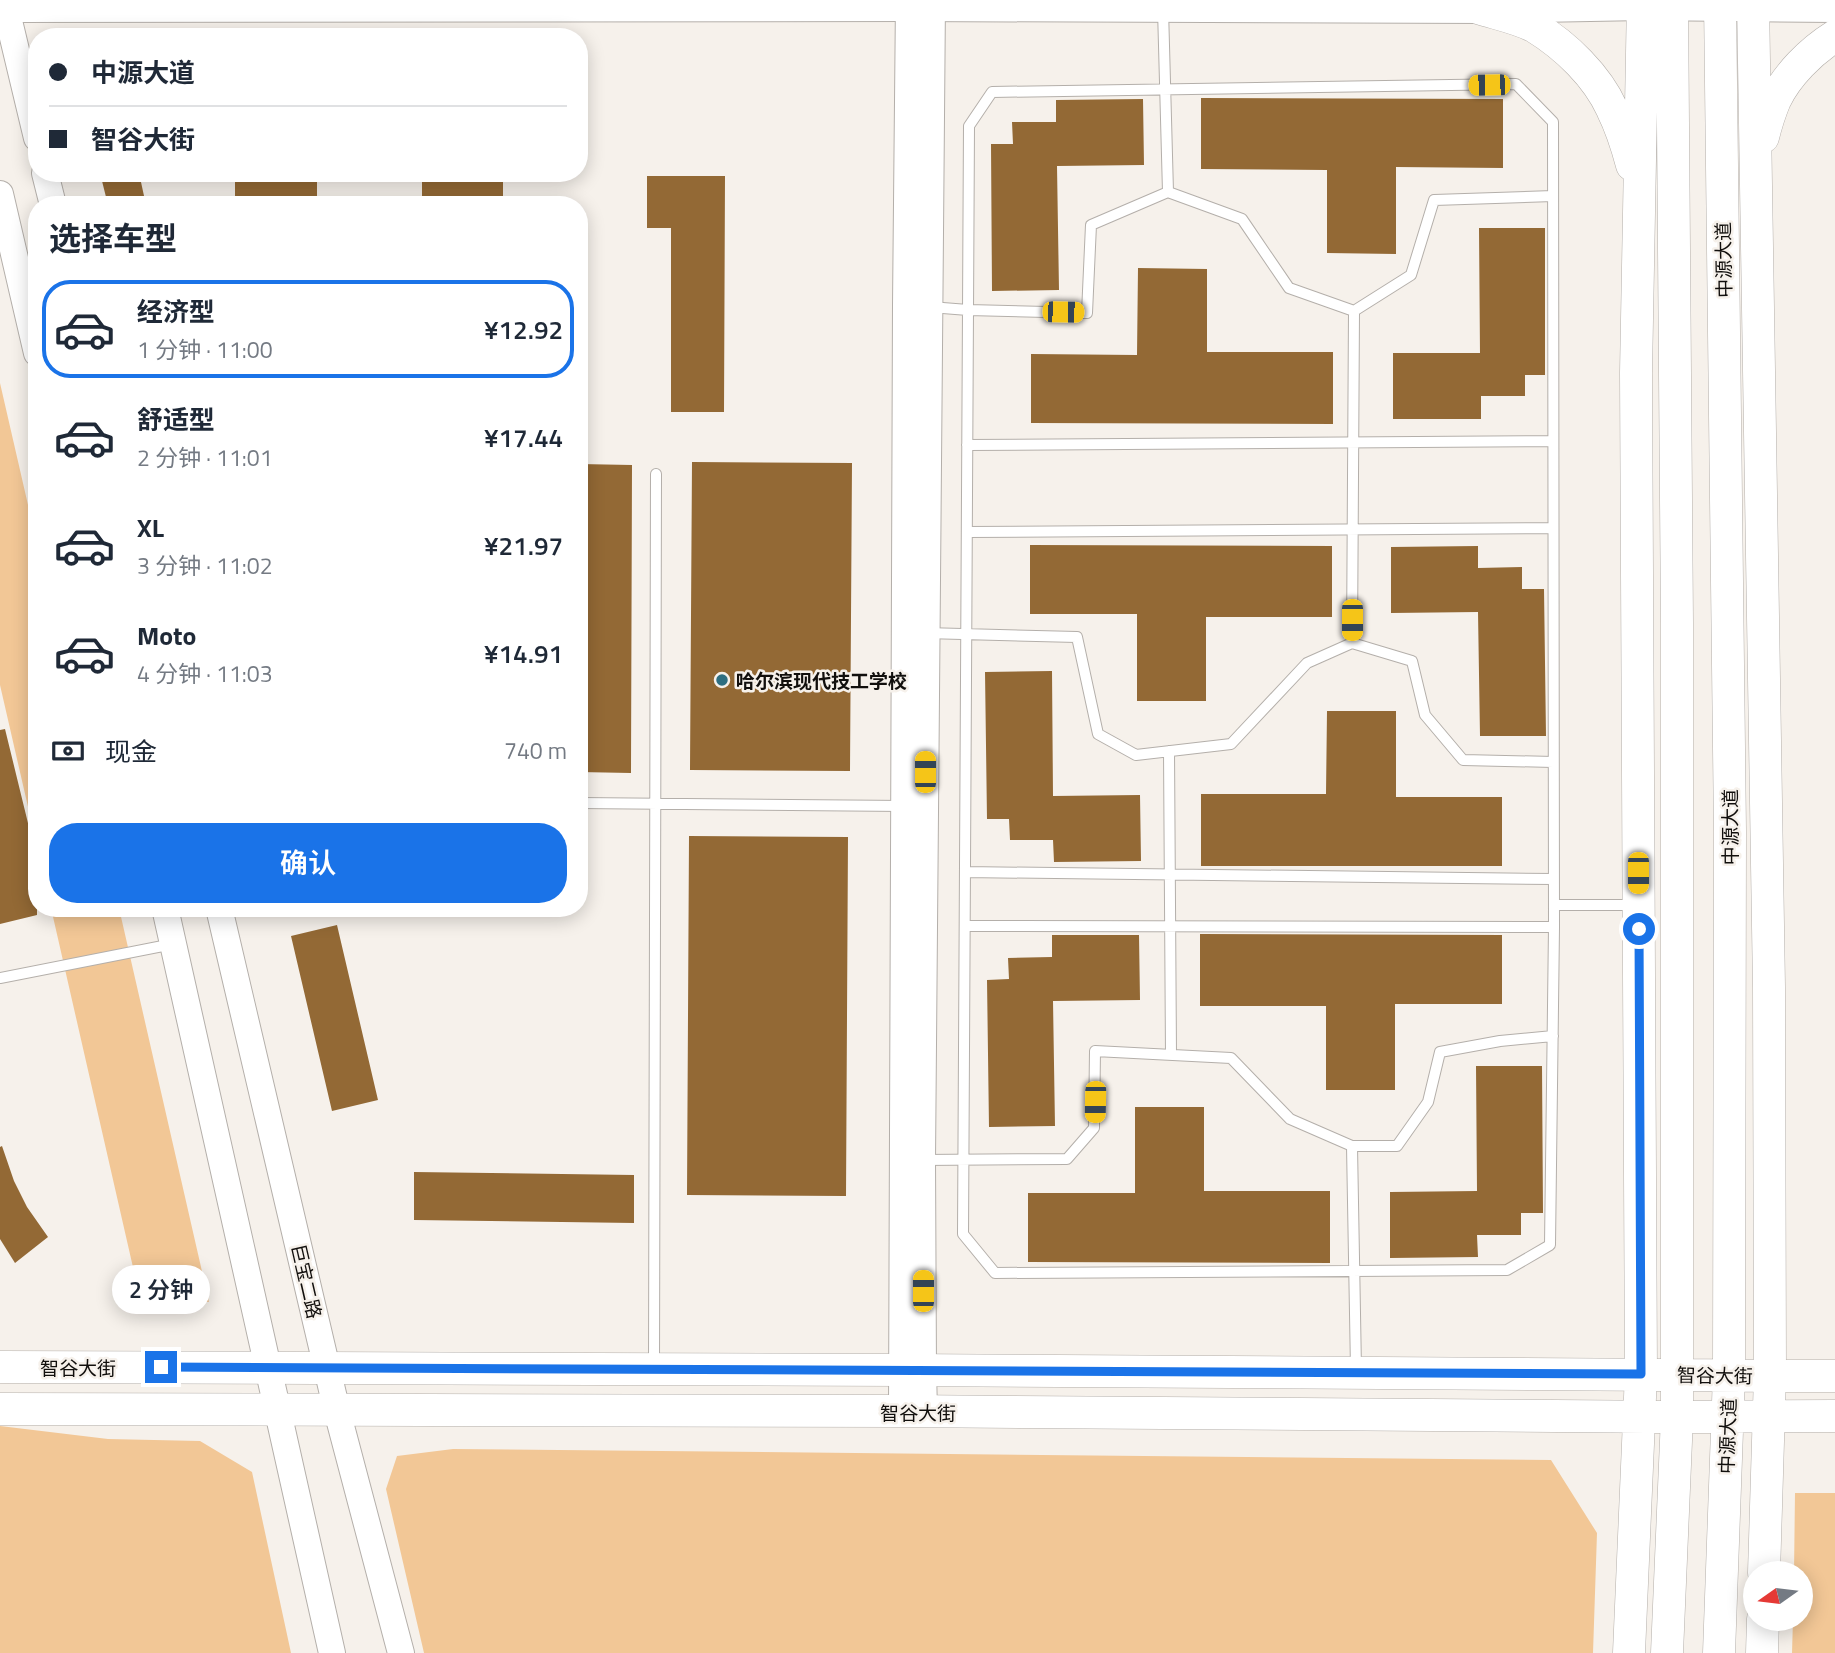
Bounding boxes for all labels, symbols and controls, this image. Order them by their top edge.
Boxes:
text: 中源大道 [91,53,195,92]
car [1468,74,1511,96]
text: 智谷大街 [91,120,195,159]
text: 选择车型 [49,214,177,262]
street label: 中源大道 [1708,222,1738,298]
text: 经济型 [137,292,215,331]
icon: car [53,298,116,361]
car [1042,301,1085,323]
text: ¥12.92 [484,310,563,349]
text: 1 分钟 · 11:00 [137,332,273,367]
text: 舒适型 [137,400,215,439]
icon: car [53,406,116,469]
text: ¥17.44 [484,418,563,457]
text: 2 分钟 · 11:01 [137,440,273,475]
text: XL [137,508,164,547]
icon: car [53,514,116,577]
text: ¥21.97 [484,526,563,565]
text: 3 分钟 · 11:02 [137,548,273,583]
car [1342,599,1363,641]
text: Moto [137,616,196,655]
icon: car [53,622,116,685]
text: ¥14.91 [484,634,563,673]
text: 4 分钟 · 11:03 [137,656,273,691]
place label: 哈尔滨现代技工学校 [736,666,907,695]
marker: 哈尔滨现代技工学校 [714,672,730,688]
icon: cash [49,732,87,770]
text: 现金 [105,732,157,771]
text: 740 m [504,733,567,768]
car [915,751,936,793]
street label: 中源大道 [1715,789,1744,865]
button: 确认 [49,823,567,903]
car [1628,852,1649,894]
route start [1623,913,1655,945]
car [1085,1081,1106,1123]
street label: 巨宝二路 [284,1241,330,1321]
callout: 2 分钟 [112,1266,210,1314]
car [913,1270,934,1312]
text: 2 分钟 [129,1272,193,1307]
route end [145,1351,177,1383]
street label: 智谷大街 [40,1353,116,1382]
street label: 智谷大街 [1677,1360,1753,1390]
street label: 智谷大街 [880,1398,956,1427]
street label: 中源大道 [1711,1398,1743,1474]
north arrow [1743,1561,1813,1631]
map controls [1743,1561,1813,1631]

